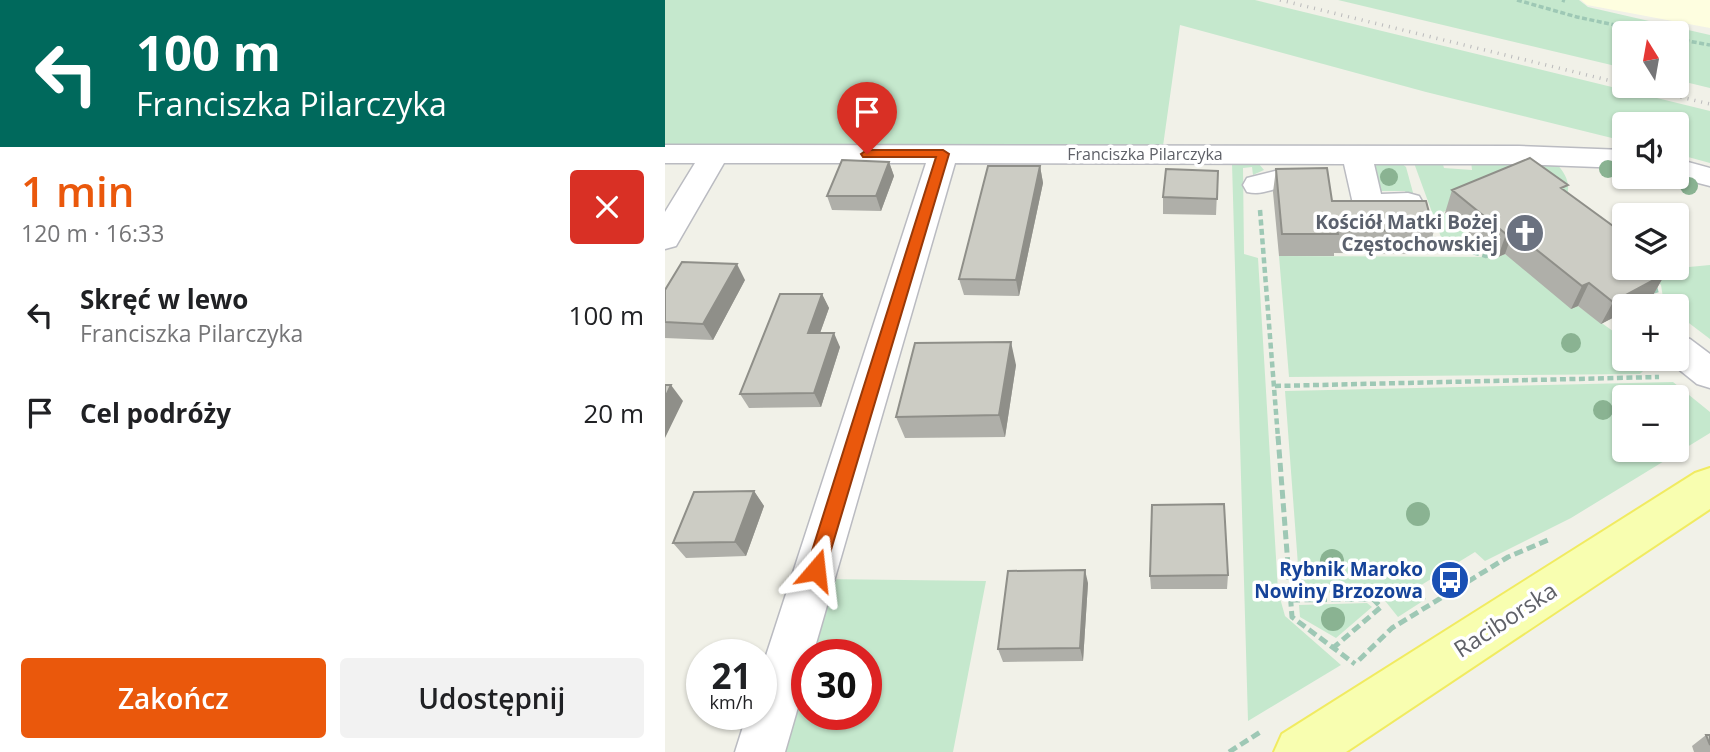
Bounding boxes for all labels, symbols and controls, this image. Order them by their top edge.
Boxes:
text: 100 m [136,19,281,85]
north arrow [1612,21,1689,98]
map controls [1612,21,1689,462]
icon: left [21,28,112,119]
text: Franciszka Pilarczyka [136,82,447,125]
pin [837,82,897,154]
icon: arrive [848,93,886,131]
button: sound [1612,112,1689,189]
street label: Franciszka Pilarczyka [1067,143,1223,165]
text: 1 min [21,162,134,219]
button: close [570,170,644,244]
button: layers [1612,203,1689,280]
place label: Kościół Matki Bożej Częstochowskiej [1315,209,1498,257]
church icon: Kościół Matki Bożej Częstochowskiej [1504,212,1546,254]
text: 120 m · 16:33 [21,217,164,249]
text: Skręć w lewo [80,281,248,317]
button: + [1612,294,1689,371]
icon: left [21,296,59,334]
text: 100 m [569,297,644,333]
text: Franciszka Pilarczyka [80,317,303,349]
button: − [1612,385,1689,462]
icon: arrive [21,394,59,432]
text: Cel podróży [80,395,231,431]
text: 20 m [583,395,644,431]
position arrow [779,533,853,607]
place label: Rybnik Maroko Nowiny Brzozowa [1254,556,1423,604]
bus stop icon: Rybnik Maroko Nowiny Brzozowa [1429,559,1471,601]
street label: Raciborska [1447,574,1563,664]
speed limit sign: 30 [791,639,882,730]
text: 21 [711,652,752,699]
button: Zakończ [21,658,326,738]
button: Udostępnij [340,658,644,738]
text: km/h [710,690,753,714]

